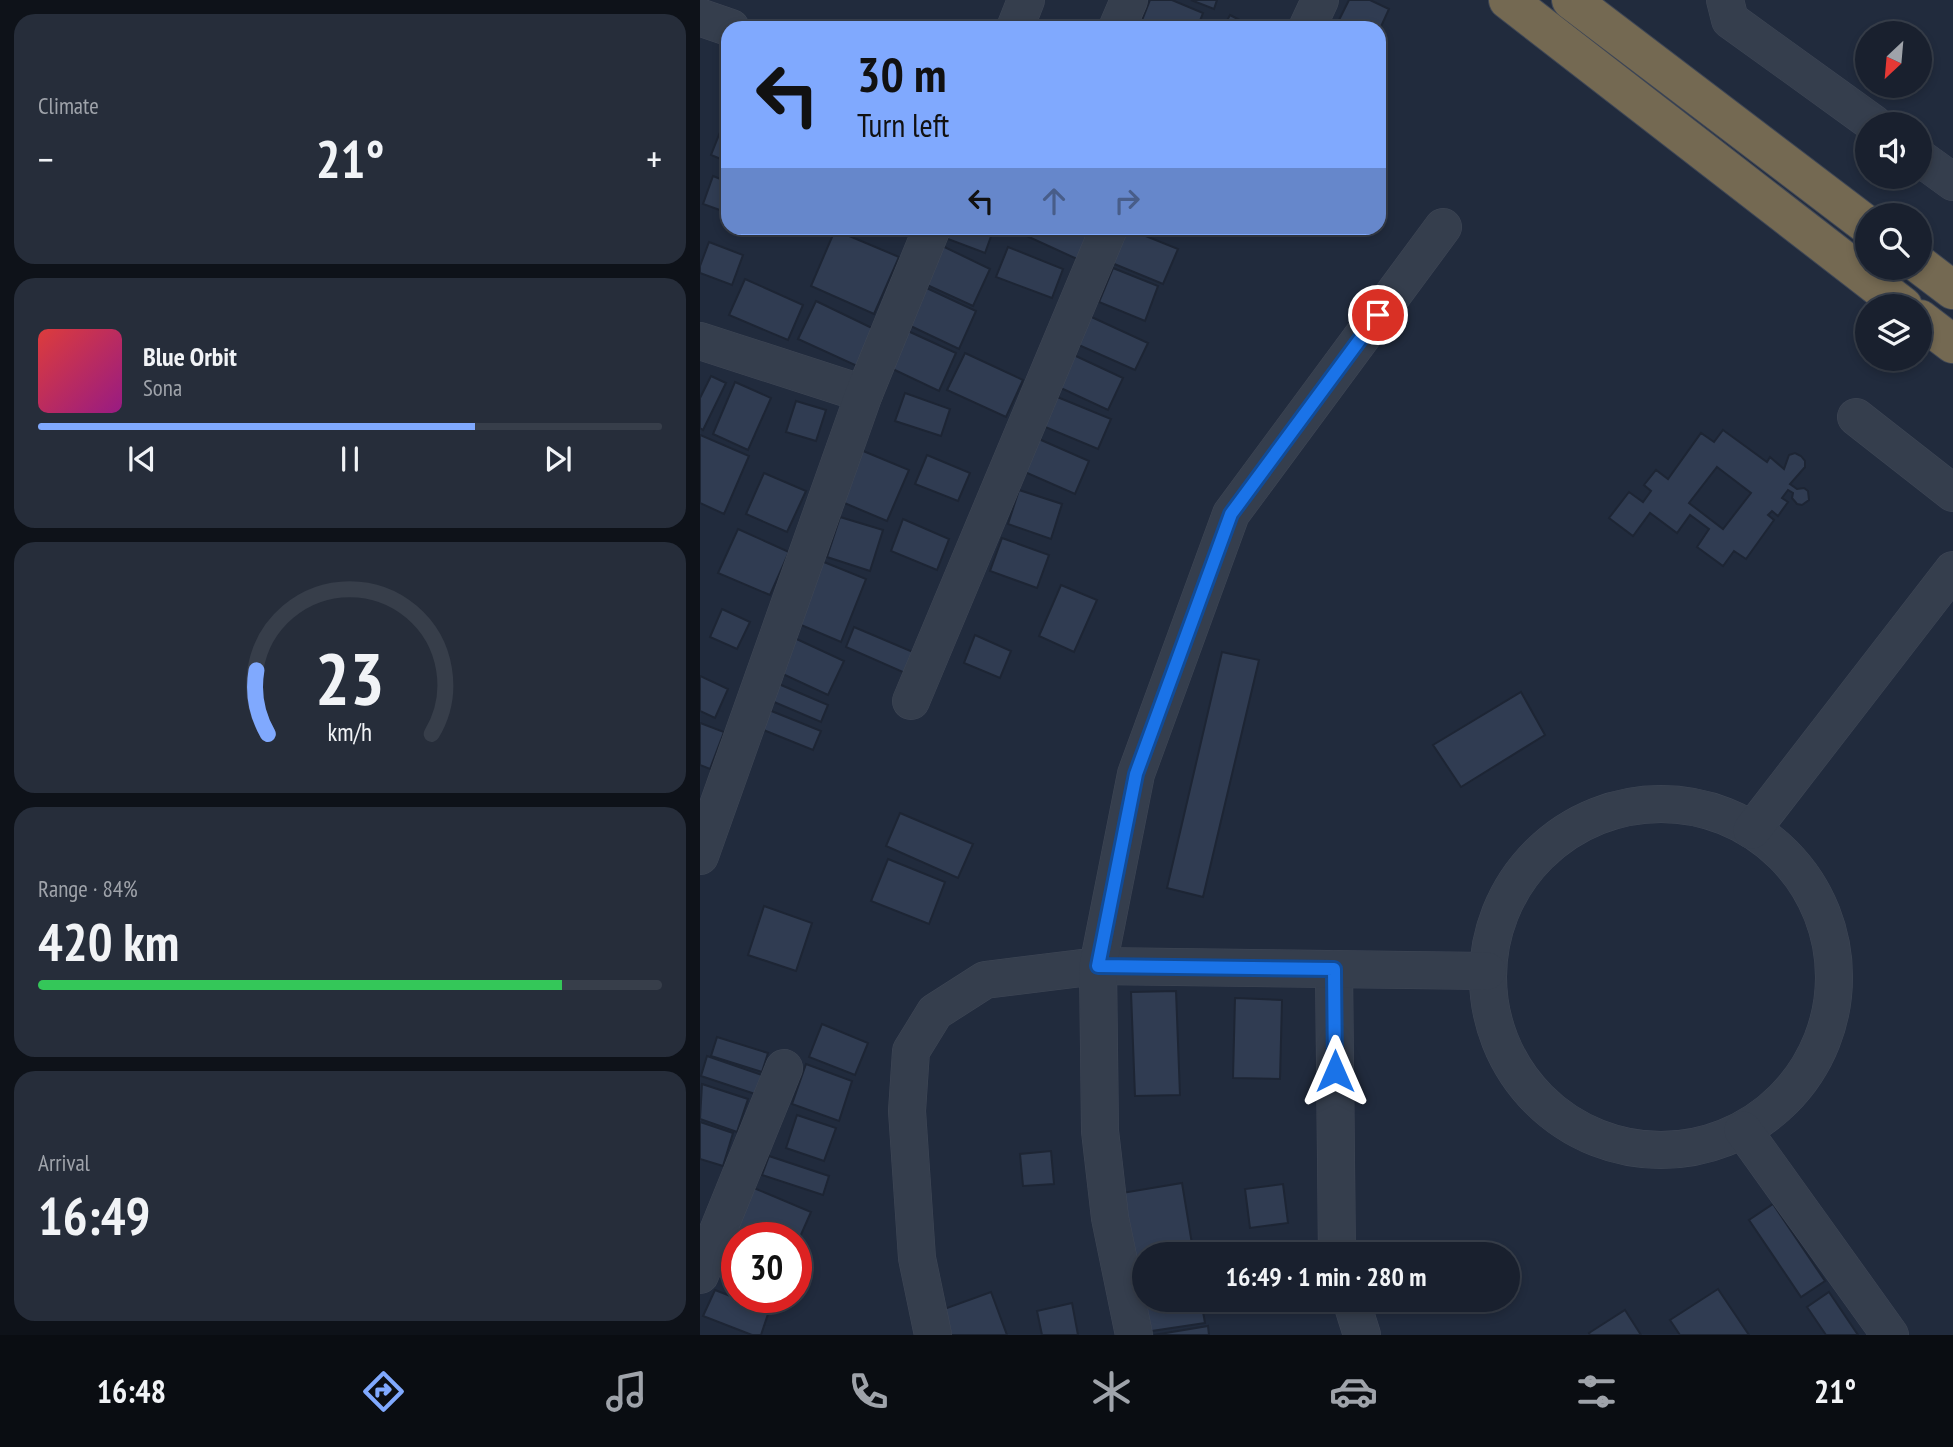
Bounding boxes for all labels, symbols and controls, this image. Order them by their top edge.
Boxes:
north arrow [1855,21,1932,98]
map controls [1855,21,1932,371]
text: 30 m [857,42,946,106]
icon: left [742,49,833,140]
text: Climate [38,91,99,120]
text: Turn left [857,104,949,146]
button: sound [1855,112,1932,189]
text: 21° [316,125,384,192]
text: − [38,134,54,183]
text: + [646,134,662,183]
icon: left [962,182,1000,220]
icon: ahead [1035,182,1073,220]
icon: right [1108,182,1146,220]
button: search [1855,203,1932,280]
pin [1348,285,1408,345]
button: layers [1855,294,1932,371]
icon: arrive [1359,296,1397,334]
text: Blue Orbit [143,340,237,373]
text: Sona [143,373,182,402]
icon: previous [123,440,161,478]
icon: pause [331,440,369,478]
icon: next [539,440,577,478]
text: 23 [315,630,385,724]
text: km/h [328,715,372,747]
text: Range · 84% [38,874,138,903]
text: 420 km [38,908,179,975]
position arrow [1298,1034,1372,1108]
text: Arrival [38,1148,90,1177]
text: 16:49 [38,1182,150,1249]
speed limit sign: 30 [721,1222,812,1313]
text: 16:49 · 1 min · 280 m [1226,1260,1426,1293]
icon: directions [359,1367,408,1416]
icon: music [602,1367,651,1416]
icon: phone [844,1367,893,1416]
icon: climate [1087,1367,1136,1416]
icon: car [1329,1367,1378,1416]
icon: filters [1572,1367,1621,1416]
text: 16:48 [97,1370,166,1412]
text: 21° [1814,1370,1856,1412]

